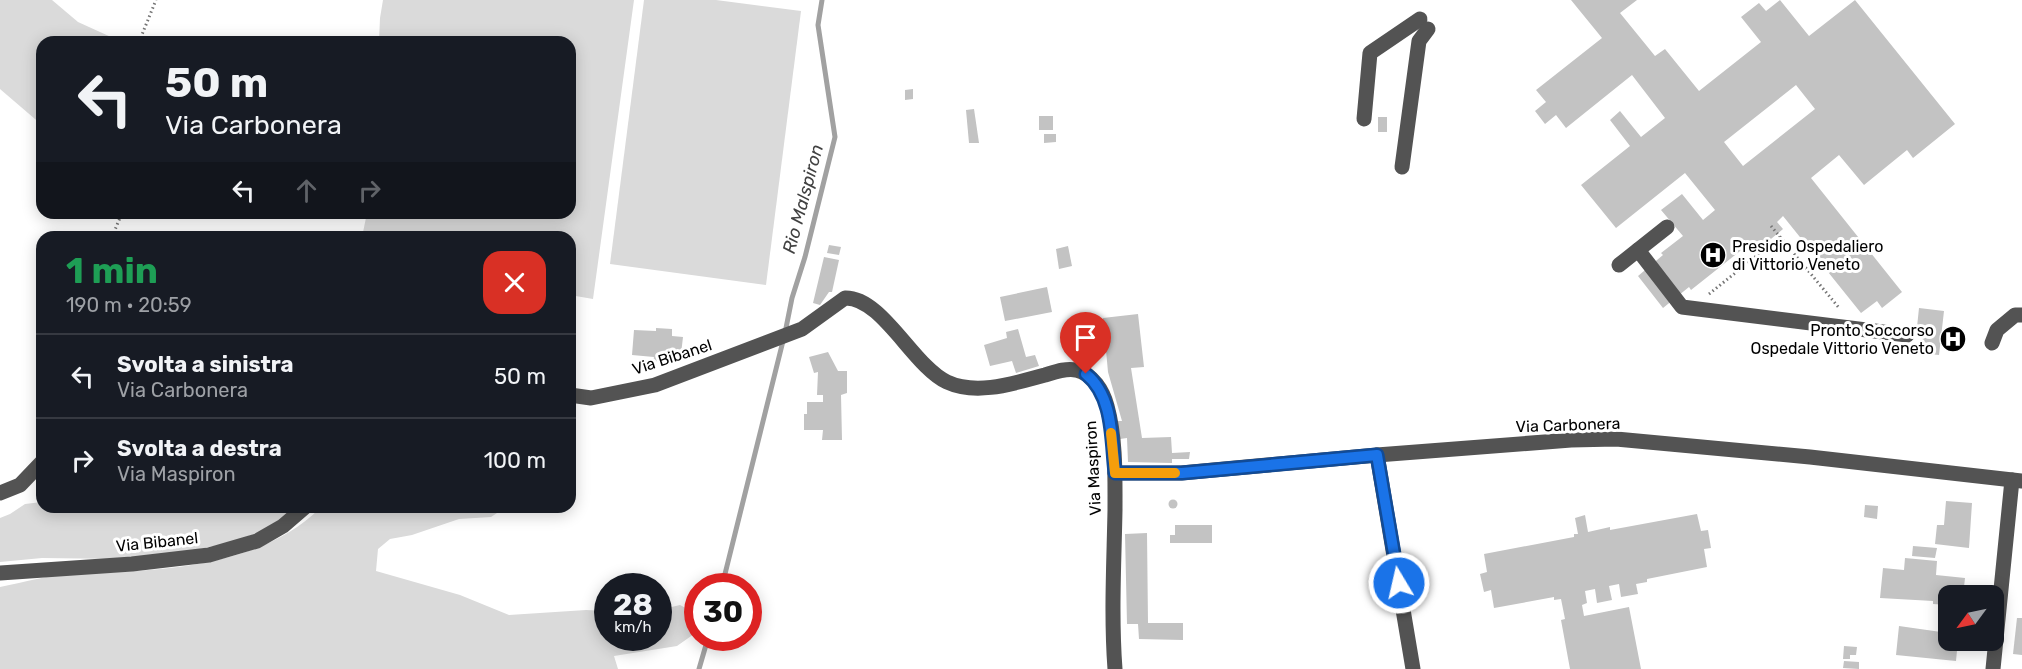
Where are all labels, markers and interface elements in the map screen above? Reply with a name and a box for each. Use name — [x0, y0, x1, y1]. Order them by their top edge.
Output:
text: 50 m — [165, 58, 268, 108]
icon: left — [66, 60, 144, 138]
text: Via Carbonera — [165, 109, 342, 141]
water label: Rio Malspiron — [778, 142, 828, 256]
icon: left — [227, 174, 260, 207]
icon: ahead — [290, 174, 323, 207]
icon: right — [353, 174, 386, 207]
place label: Presidio Ospedaliero di Vittorio Veneto — [1732, 237, 1883, 274]
hospital icon: Presidio Ospedaliero di Vittorio Veneto — [1698, 240, 1728, 270]
text: 1 min — [66, 249, 158, 292]
button: close — [483, 251, 546, 314]
text: 190 m · 20:59 — [66, 293, 192, 317]
pin — [1060, 312, 1111, 374]
icon: arrive — [1069, 321, 1102, 354]
place label: Pronto Soccorso Ospedale Vittorio Veneto — [1751, 321, 1934, 358]
hospital icon: Pronto Soccorso Ospedale Vittorio Veneto — [1938, 324, 1968, 354]
street label: Via Bibanel — [630, 335, 714, 379]
text: Svolta a sinistra — [117, 351, 294, 378]
icon: left — [66, 360, 99, 393]
text: 50 m — [494, 363, 546, 390]
text: Via Carbonera — [117, 378, 248, 402]
street label: Via Carbonera — [1515, 414, 1621, 436]
street label: Via Maspiron — [1081, 420, 1105, 516]
text: Svolta a destra — [117, 435, 282, 462]
icon: right — [66, 444, 99, 477]
text: 100 m — [484, 447, 546, 474]
text: Via Maspiron — [117, 462, 236, 486]
street label: Via Bibanel — [115, 528, 199, 556]
position arrow — [1367, 551, 1431, 615]
speed limit sign: 30 — [684, 573, 762, 651]
north arrow — [1938, 585, 2004, 651]
map controls — [1938, 585, 2004, 651]
text: 28 — [613, 587, 653, 623]
text: km/h — [614, 618, 652, 636]

